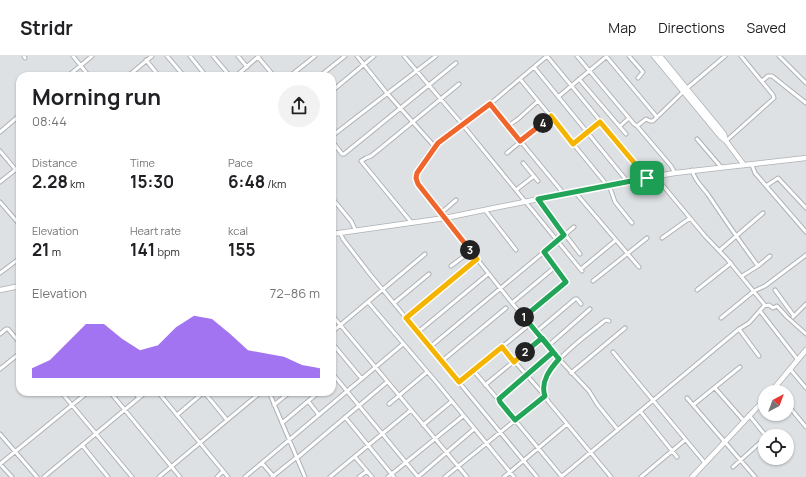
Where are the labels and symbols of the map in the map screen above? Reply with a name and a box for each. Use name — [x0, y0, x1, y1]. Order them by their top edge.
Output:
pin: 4 — [533, 113, 553, 133]
pin — [630, 161, 664, 195]
pin: 3 — [460, 240, 480, 260]
pin: 1 — [514, 307, 534, 327]
pin: 2 — [515, 342, 535, 362]
north arrow — [758, 385, 794, 421]

